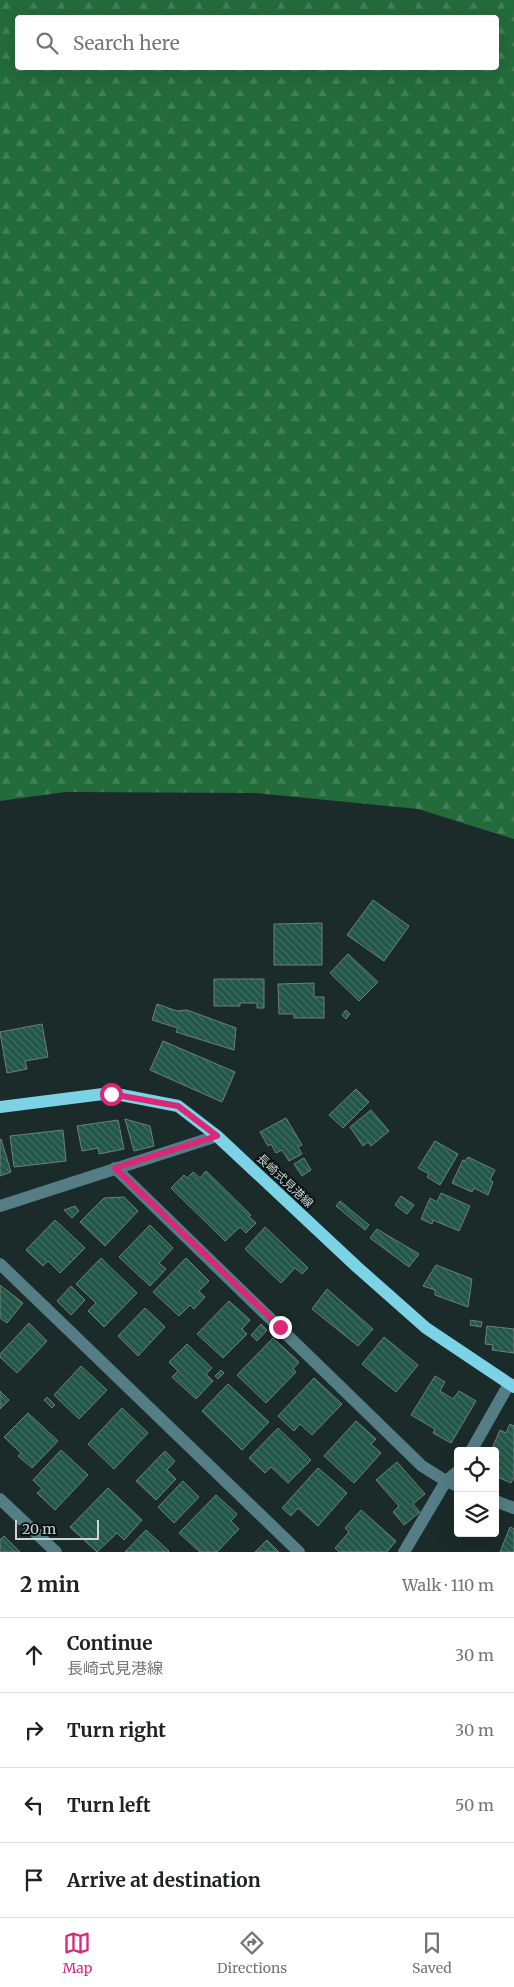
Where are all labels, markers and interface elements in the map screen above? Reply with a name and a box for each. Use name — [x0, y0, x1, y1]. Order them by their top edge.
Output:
search box — [15, 15, 499, 70]
icon: search — [33, 29, 61, 57]
text: Search here — [73, 31, 180, 55]
route start — [100, 1083, 123, 1106]
street label: 長崎式見港線 — [254, 1151, 317, 1211]
route end — [269, 1316, 292, 1339]
map controls — [454, 1447, 499, 1537]
button: locate — [454, 1447, 499, 1492]
button: layers — [454, 1492, 499, 1537]
scale bar — [15, 1517, 99, 1540]
text: 20 m — [22, 1520, 56, 1538]
text: 2 min — [20, 1571, 80, 1598]
text: Walk · 110 m — [402, 1575, 494, 1595]
text: Continue — [67, 1631, 153, 1655]
icon: ahead — [20, 1641, 48, 1669]
text: 30 m — [455, 1645, 494, 1665]
text: 長崎式見港線 — [67, 1658, 163, 1678]
icon: right — [20, 1716, 48, 1744]
text: Turn right — [67, 1718, 166, 1742]
text: 30 m — [455, 1720, 494, 1740]
icon: left — [20, 1791, 48, 1819]
text: Turn left — [67, 1793, 151, 1817]
text: 50 m — [455, 1795, 494, 1815]
icon: arrive — [20, 1866, 48, 1894]
text: Arrive at destination — [67, 1868, 261, 1892]
tab: Map — [62, 1929, 92, 1977]
tab: Directions — [217, 1929, 287, 1977]
tab: Saved — [412, 1929, 452, 1977]

